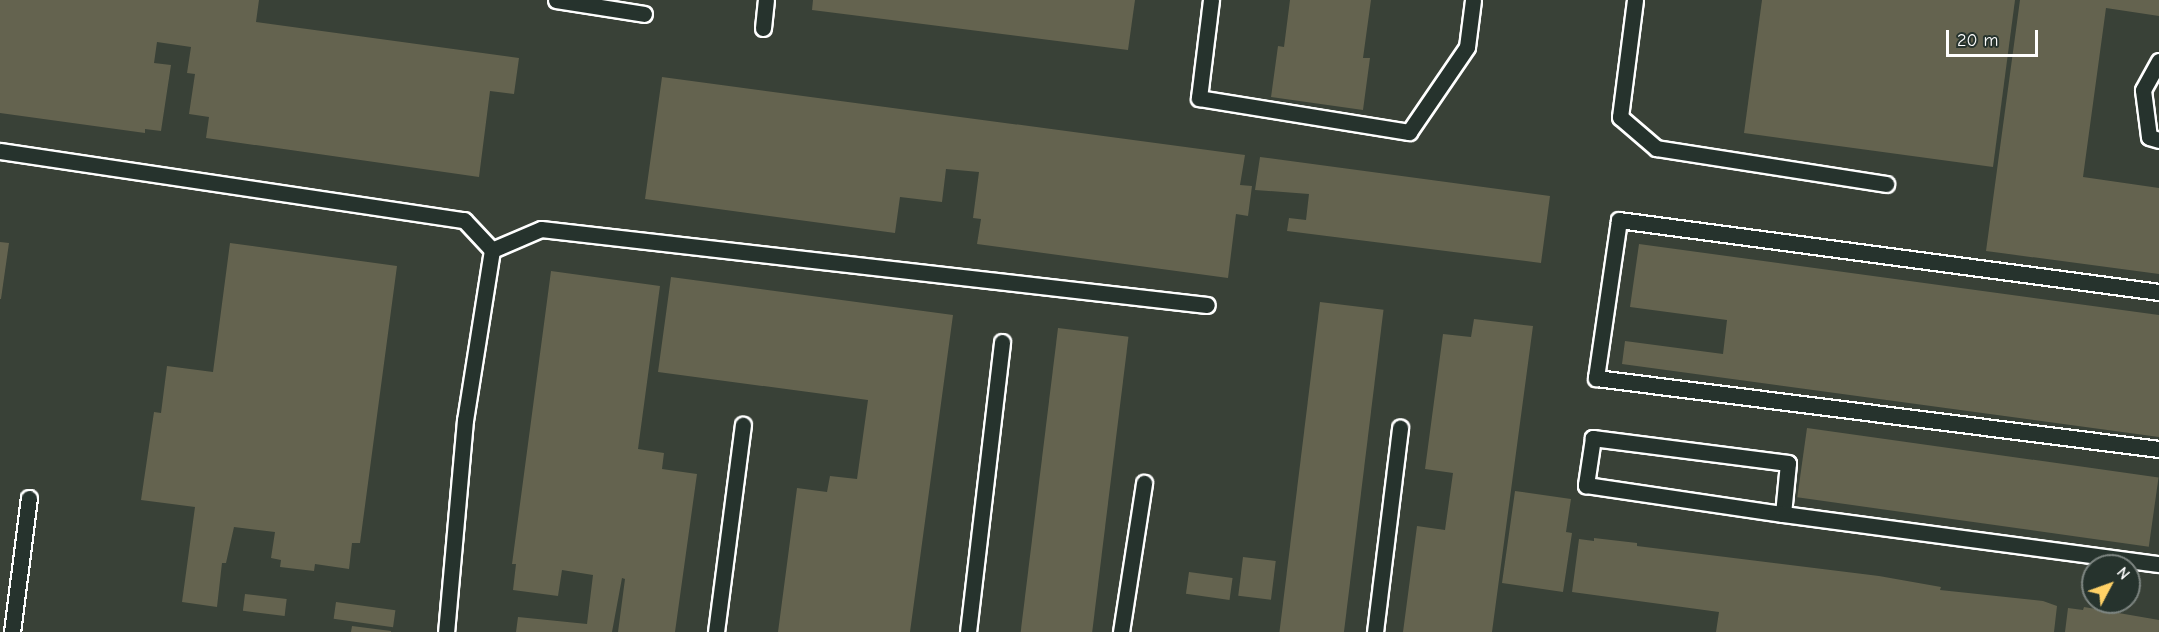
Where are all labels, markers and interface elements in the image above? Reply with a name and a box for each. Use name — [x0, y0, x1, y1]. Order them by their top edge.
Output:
scale bar — [1949, 18, 2040, 56]
text: 20 m — [1957, 30, 1998, 51]
north arrow — [2081, 554, 2141, 614]
text: N — [2113, 564, 2133, 583]

